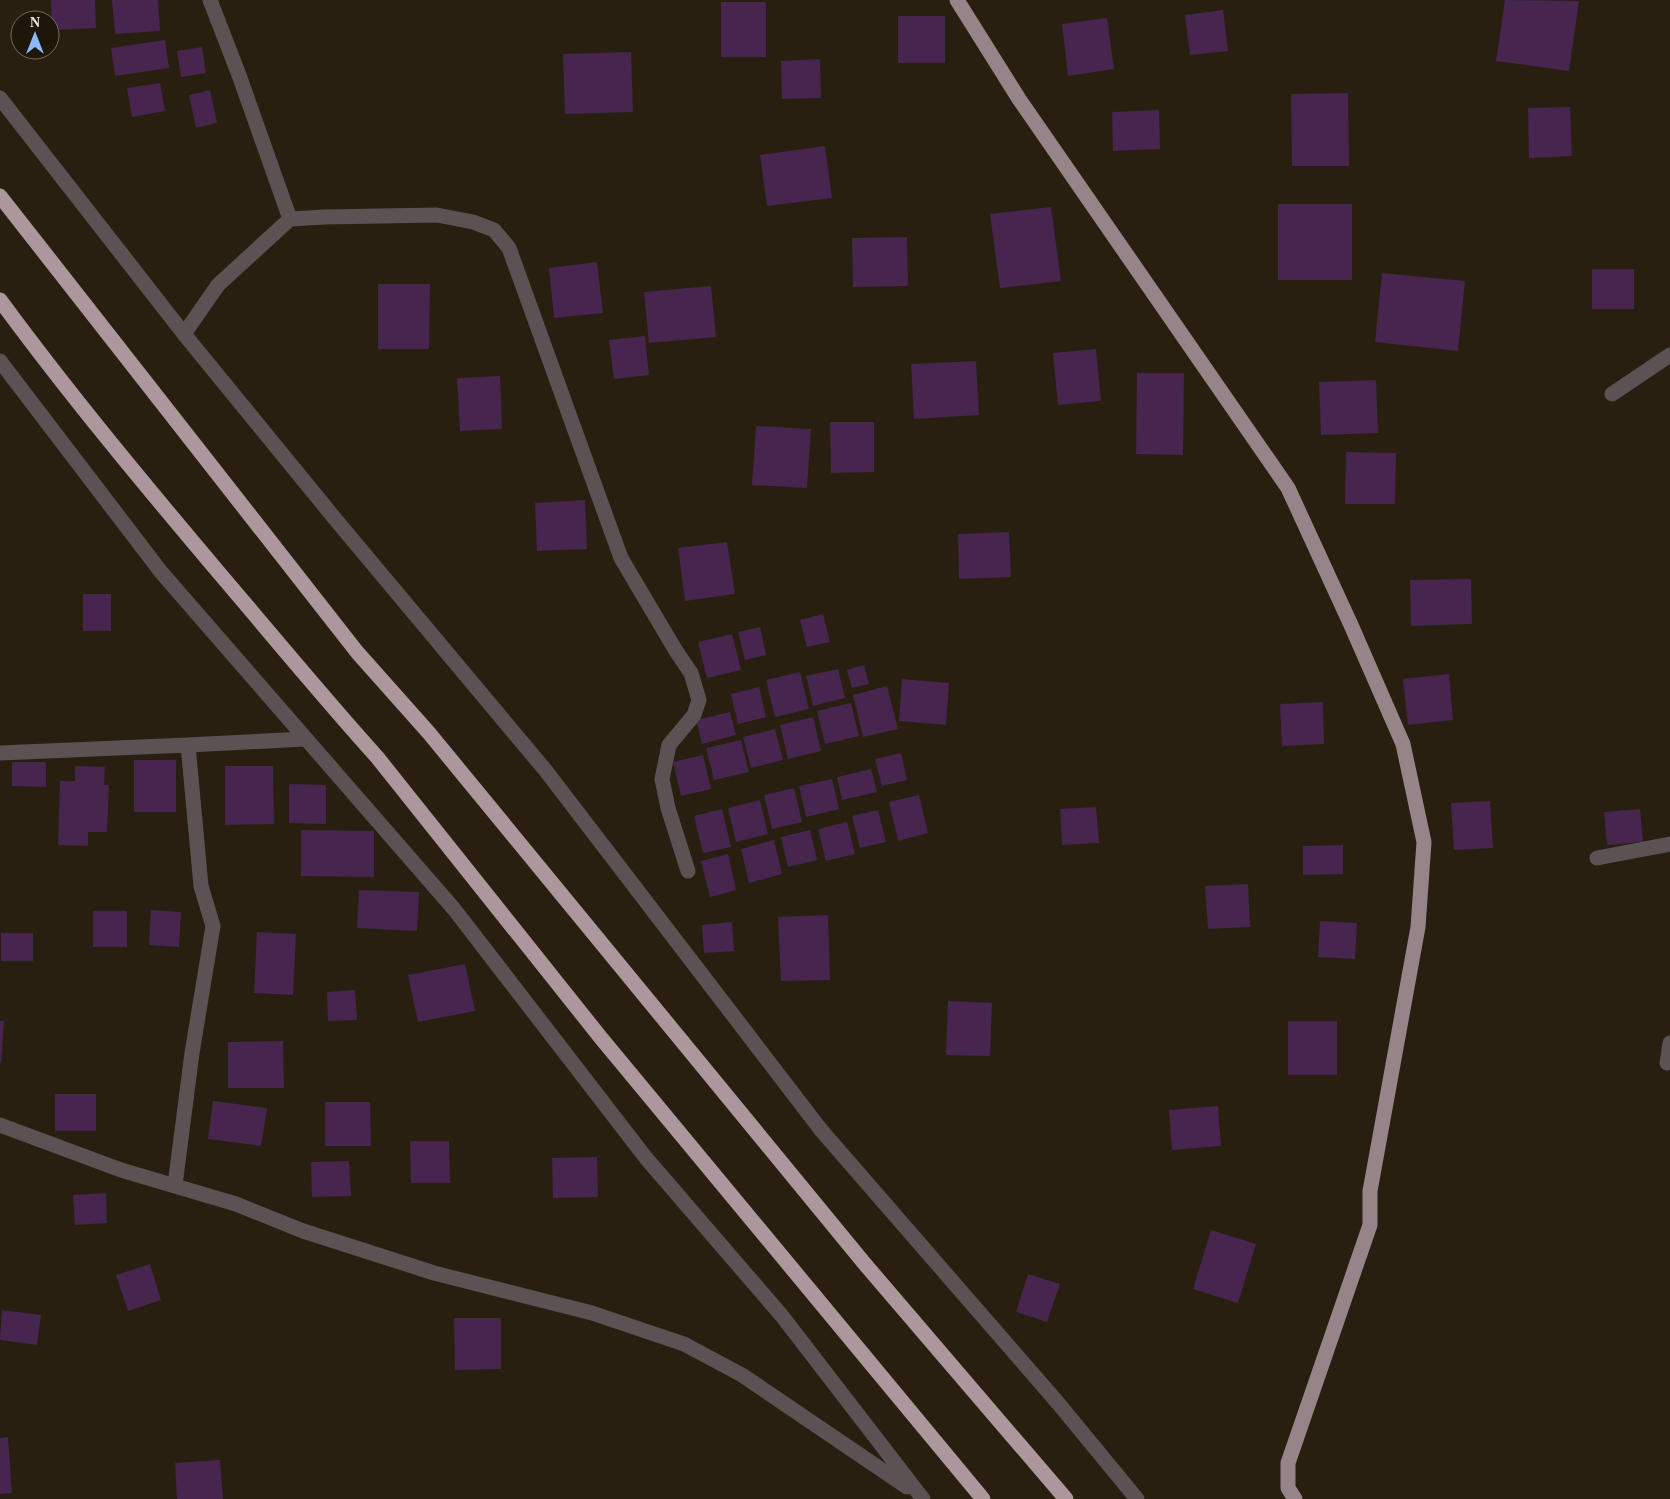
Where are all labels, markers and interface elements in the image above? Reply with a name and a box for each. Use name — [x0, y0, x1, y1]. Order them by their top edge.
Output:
north arrow — [10, 10, 60, 60]
text: N — [30, 15, 40, 30]

